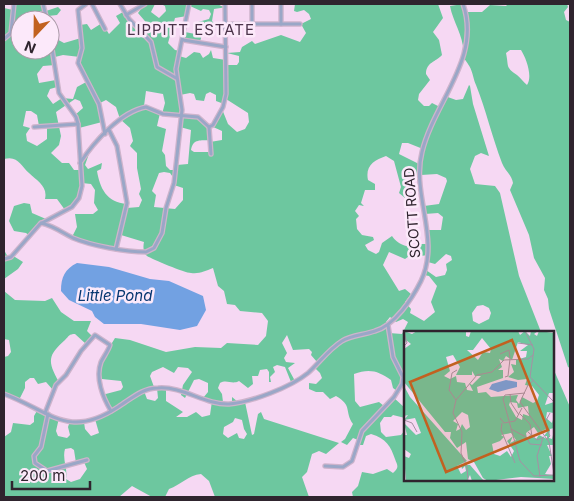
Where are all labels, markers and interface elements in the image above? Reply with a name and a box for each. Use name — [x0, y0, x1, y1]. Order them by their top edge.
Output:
north arrow — [10, 10, 60, 60]
district label: LIPPITT ESTATE — [127, 20, 255, 39]
text: N — [22, 38, 38, 57]
street label: SCOTT ROAD — [400, 167, 423, 259]
water label: Little Pond — [78, 286, 153, 305]
inset map — [404, 331, 554, 481]
scale bar — [12, 458, 90, 490]
text: 200 m — [20, 466, 65, 485]

